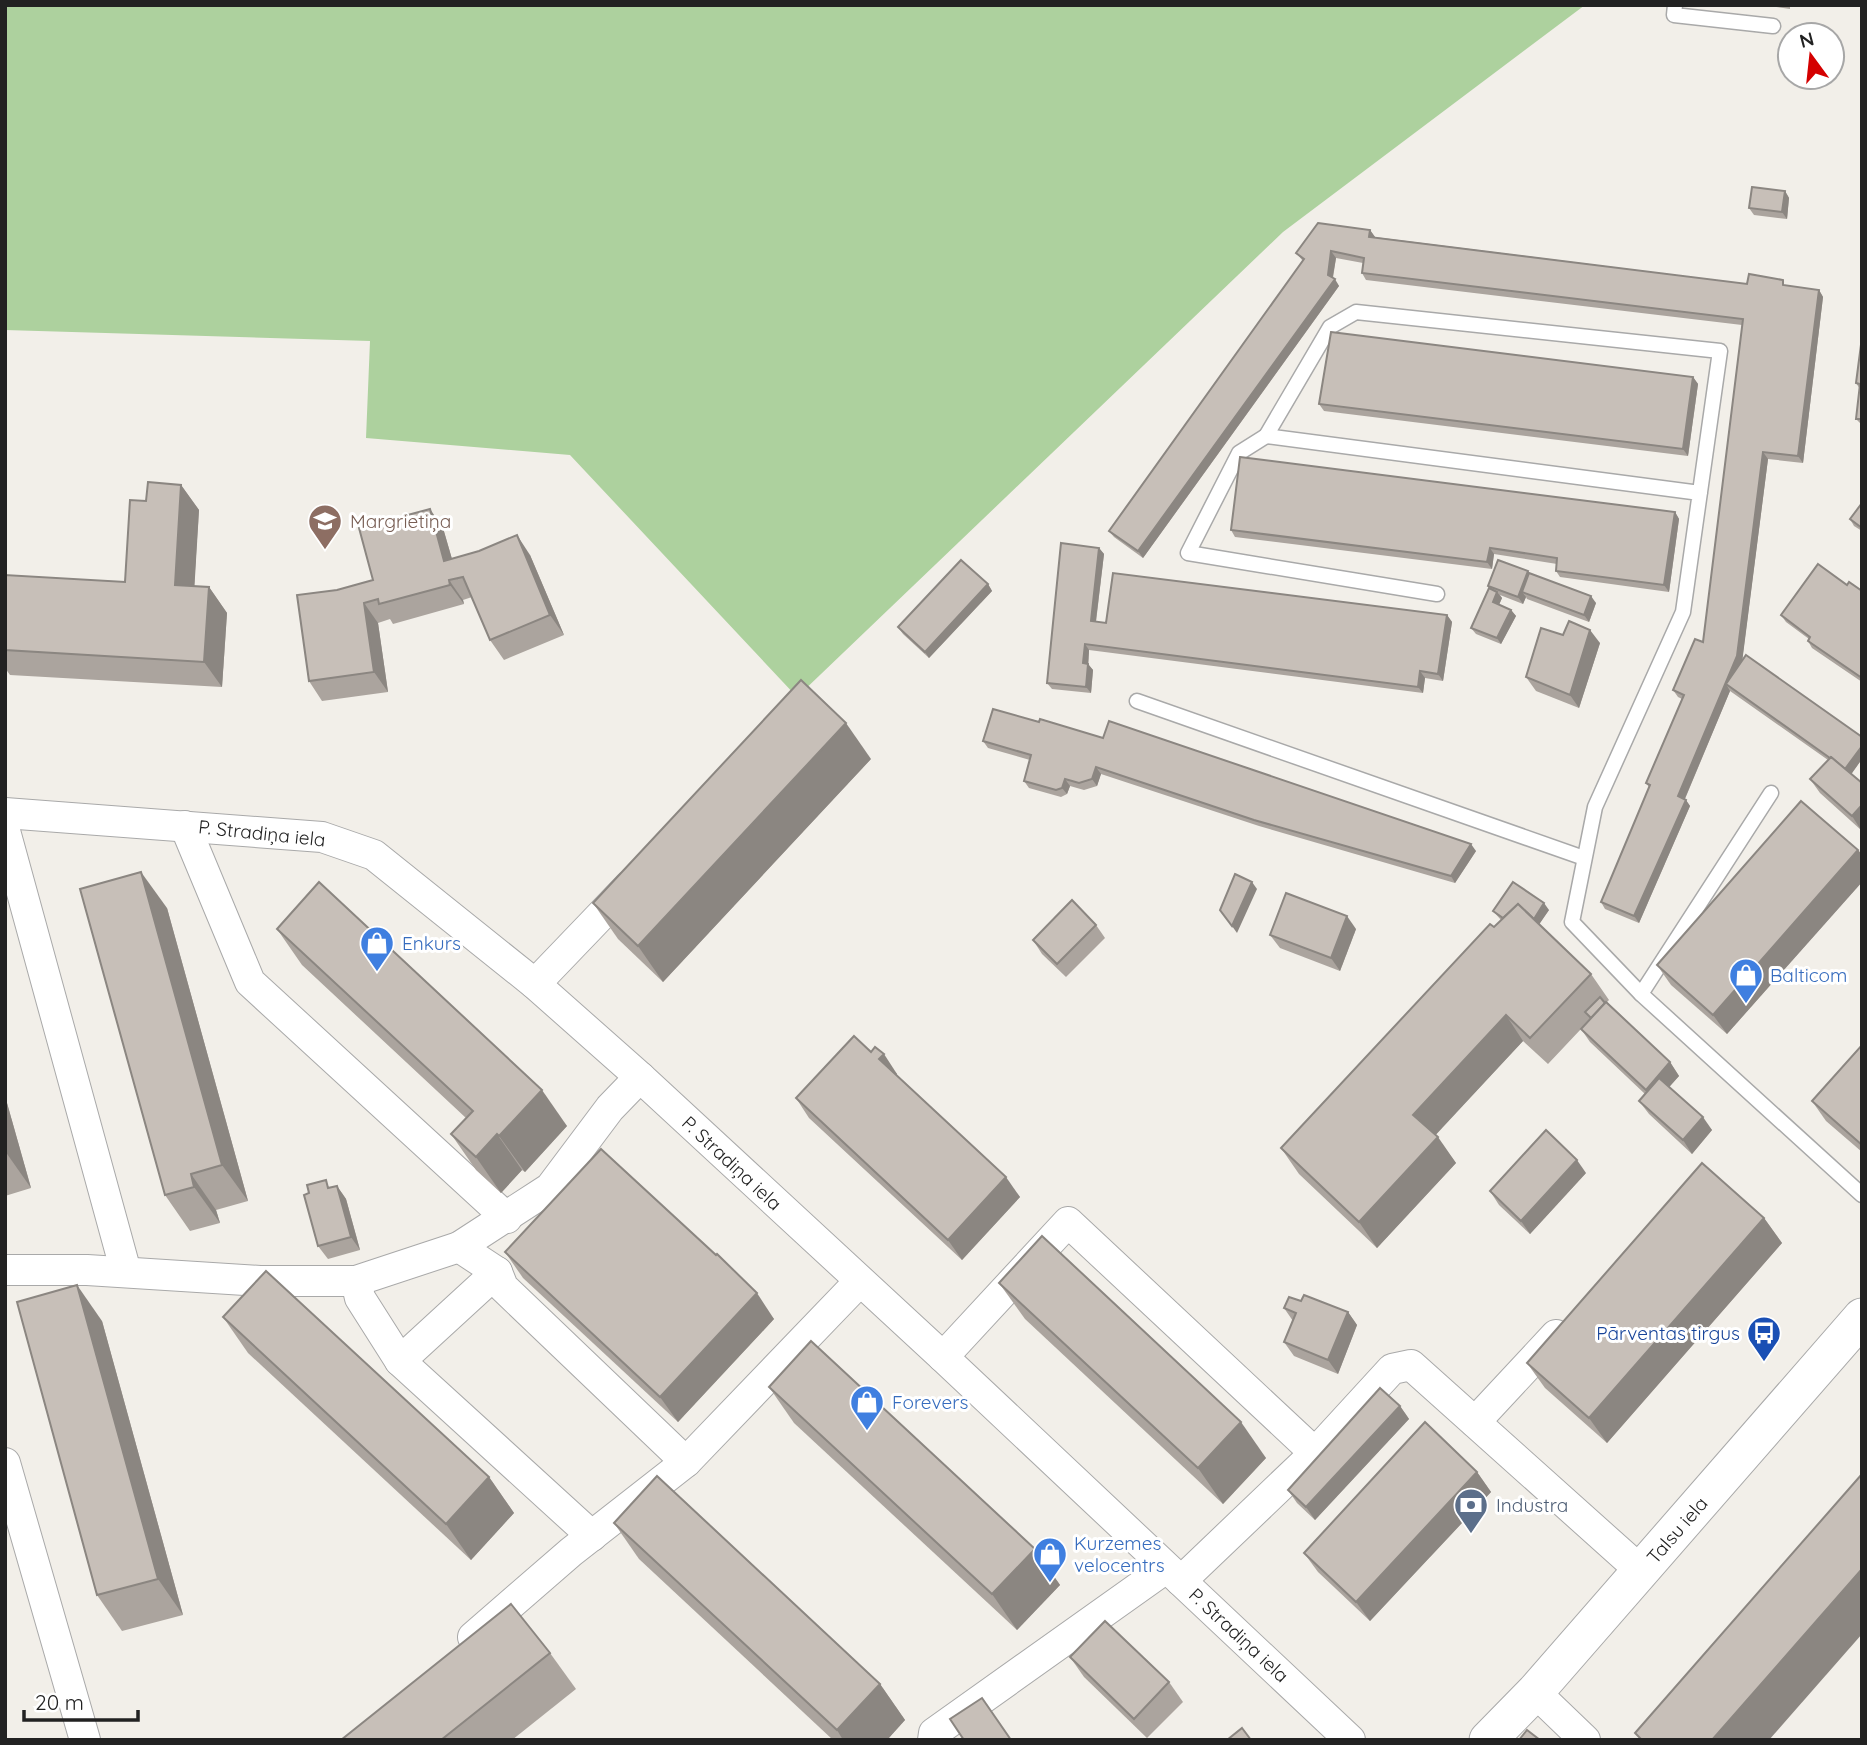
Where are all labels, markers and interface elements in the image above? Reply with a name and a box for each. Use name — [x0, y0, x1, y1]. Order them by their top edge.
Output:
north arrow — [1776, 21, 1846, 91]
text: N — [1797, 26, 1816, 53]
school or university icon: Margrietiņa — [306, 502, 344, 551]
place label: Margrietiņa — [350, 509, 451, 533]
street label: P. Stradiņa iela — [197, 814, 327, 852]
shop icon: Enkurs — [358, 924, 396, 973]
place label: Enkurs — [402, 931, 461, 955]
shop icon: Balticom — [1727, 956, 1765, 1005]
place label: Balticom — [1770, 963, 1847, 987]
street label: P. Stradiņa iela — [677, 1111, 787, 1215]
bus stop icon: Pārventas tirgus — [1745, 1314, 1783, 1363]
place label: Pārventas tirgus — [1596, 1321, 1740, 1345]
shop icon: Forevers — [848, 1383, 886, 1432]
place label: Forevers — [892, 1390, 968, 1414]
bank icon: Industra — [1452, 1486, 1490, 1535]
street label: Talsu iela — [1641, 1492, 1713, 1568]
place label: Industra — [1496, 1493, 1568, 1517]
place label: Kurzemes velocentrs — [1074, 1531, 1165, 1577]
shop icon: Kurzemes velocentrs — [1031, 1535, 1069, 1584]
street label: P. Stradiņa iela — [1184, 1583, 1294, 1687]
scale bar — [24, 1678, 138, 1722]
text: 20 m — [35, 1689, 84, 1715]

